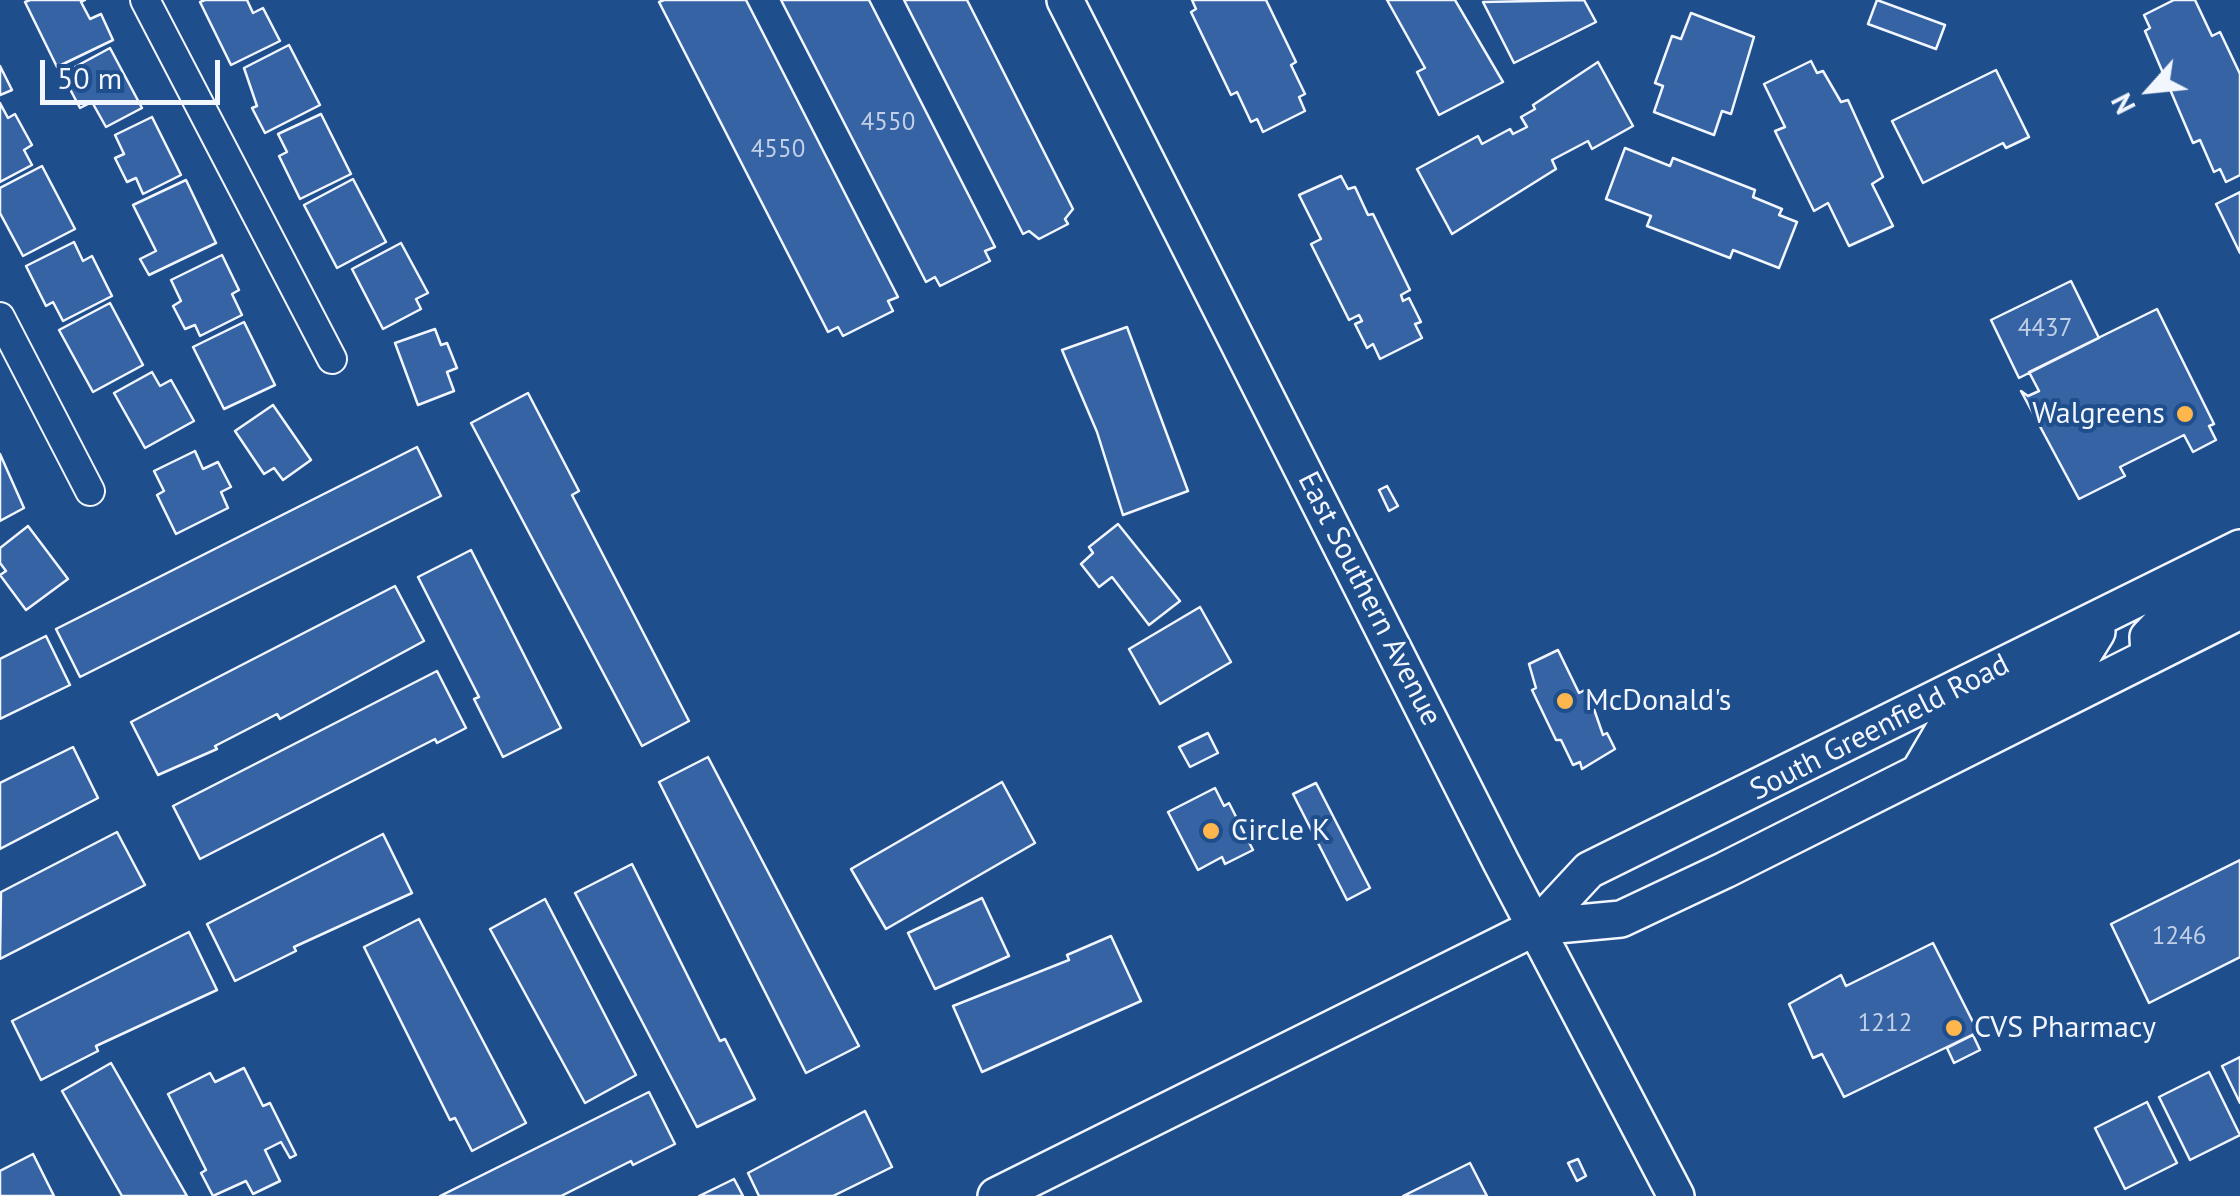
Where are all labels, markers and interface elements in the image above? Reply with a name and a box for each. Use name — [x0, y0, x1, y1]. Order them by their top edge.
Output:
scale bar — [45, 40, 225, 102]
north arrow — [2100, 40, 2200, 140]
text: 50 m — [57, 58, 122, 97]
text: N — [2102, 87, 2143, 120]
house number: 4550 — [861, 108, 915, 138]
house number: 4550 — [751, 135, 805, 165]
house number: 4437 — [2018, 314, 2072, 344]
place label: Walgreens — [2032, 396, 2165, 432]
marker: Walgreens — [2174, 403, 2196, 425]
street label: East Southern Avenue — [1289, 466, 1449, 732]
street label: South Greenfield Road — [1745, 647, 2015, 809]
place label: McDonald's — [1585, 683, 1731, 719]
marker: McDonald's — [1554, 690, 1576, 712]
place label: Circle K — [1231, 813, 1330, 849]
marker: Circle K — [1200, 820, 1222, 842]
house number: 1246 — [2152, 922, 2206, 952]
house number: 1212 — [1858, 1009, 1912, 1039]
place label: CVS Pharmacy — [1974, 1010, 2156, 1046]
marker: CVS Pharmacy — [1943, 1017, 1965, 1039]

